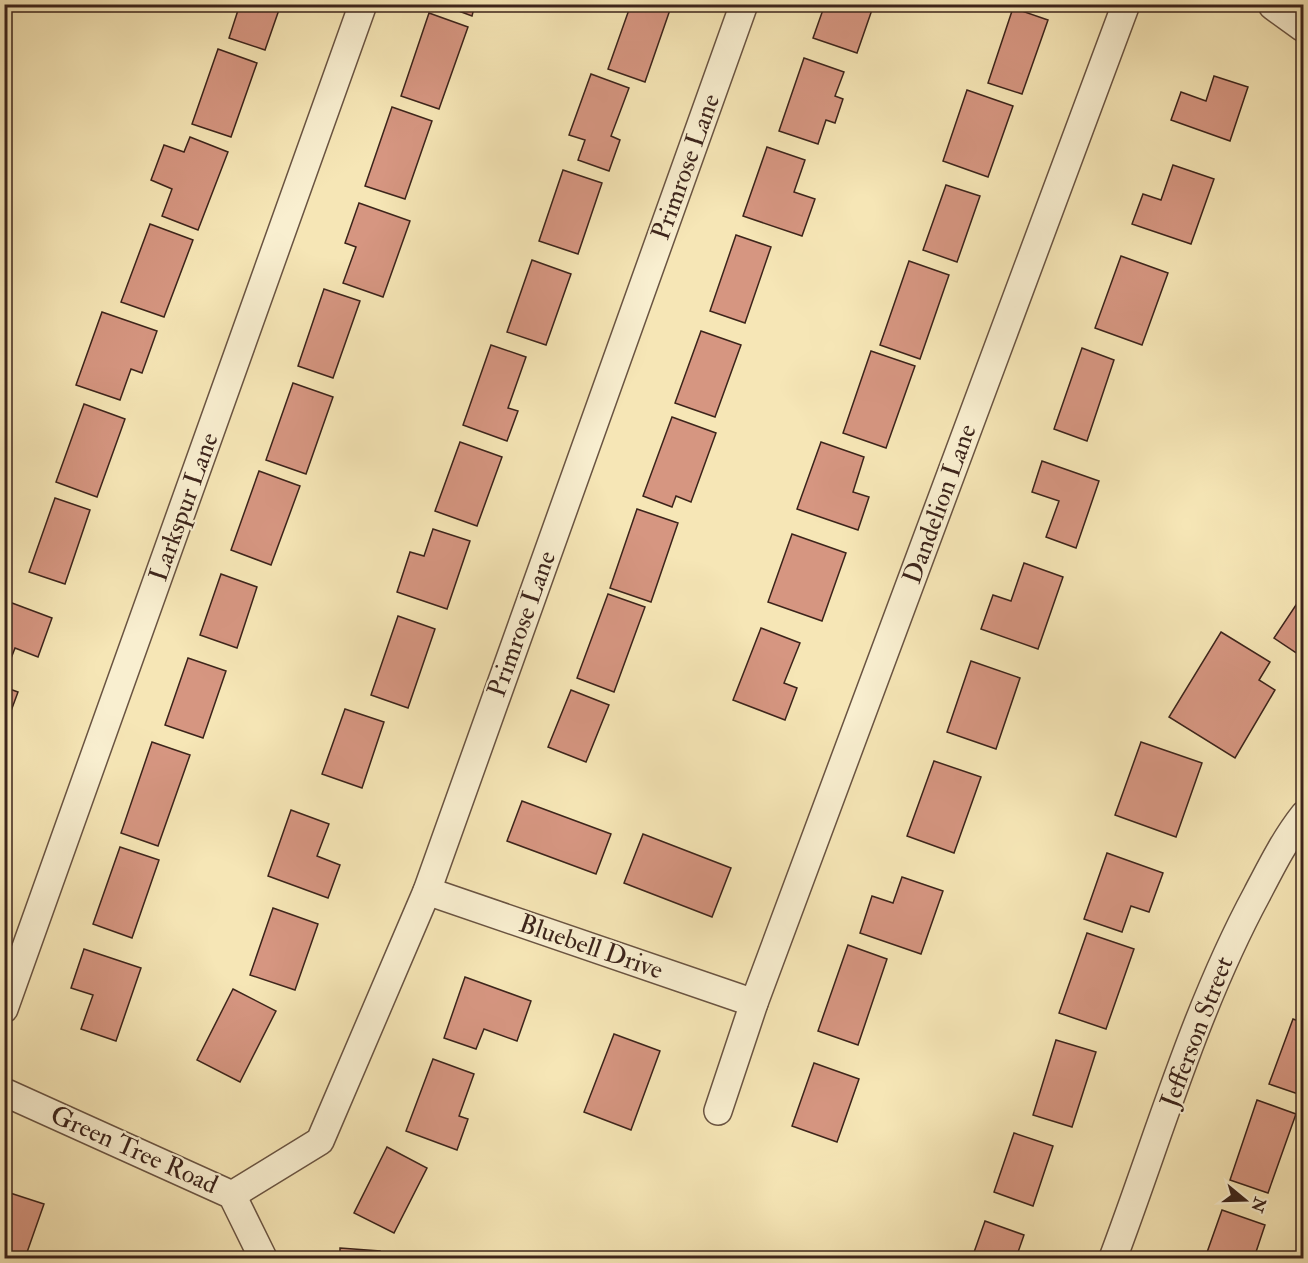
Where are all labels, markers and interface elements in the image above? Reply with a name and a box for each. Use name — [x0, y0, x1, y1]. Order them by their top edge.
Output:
street label: Primrose Lane — [645, 90, 727, 244]
street label: Dandelion Lane — [896, 420, 984, 588]
street label: Larkspur Lane — [142, 428, 227, 586]
street label: Primrose Lane — [481, 547, 563, 701]
street label: Bluebell Drive — [515, 907, 667, 987]
street label: Jefferson Street — [1153, 952, 1240, 1113]
street label: Green Tree Road — [45, 1099, 223, 1201]
north arrow — [1215, 1170, 1275, 1230]
text: N — [1246, 1194, 1270, 1215]

